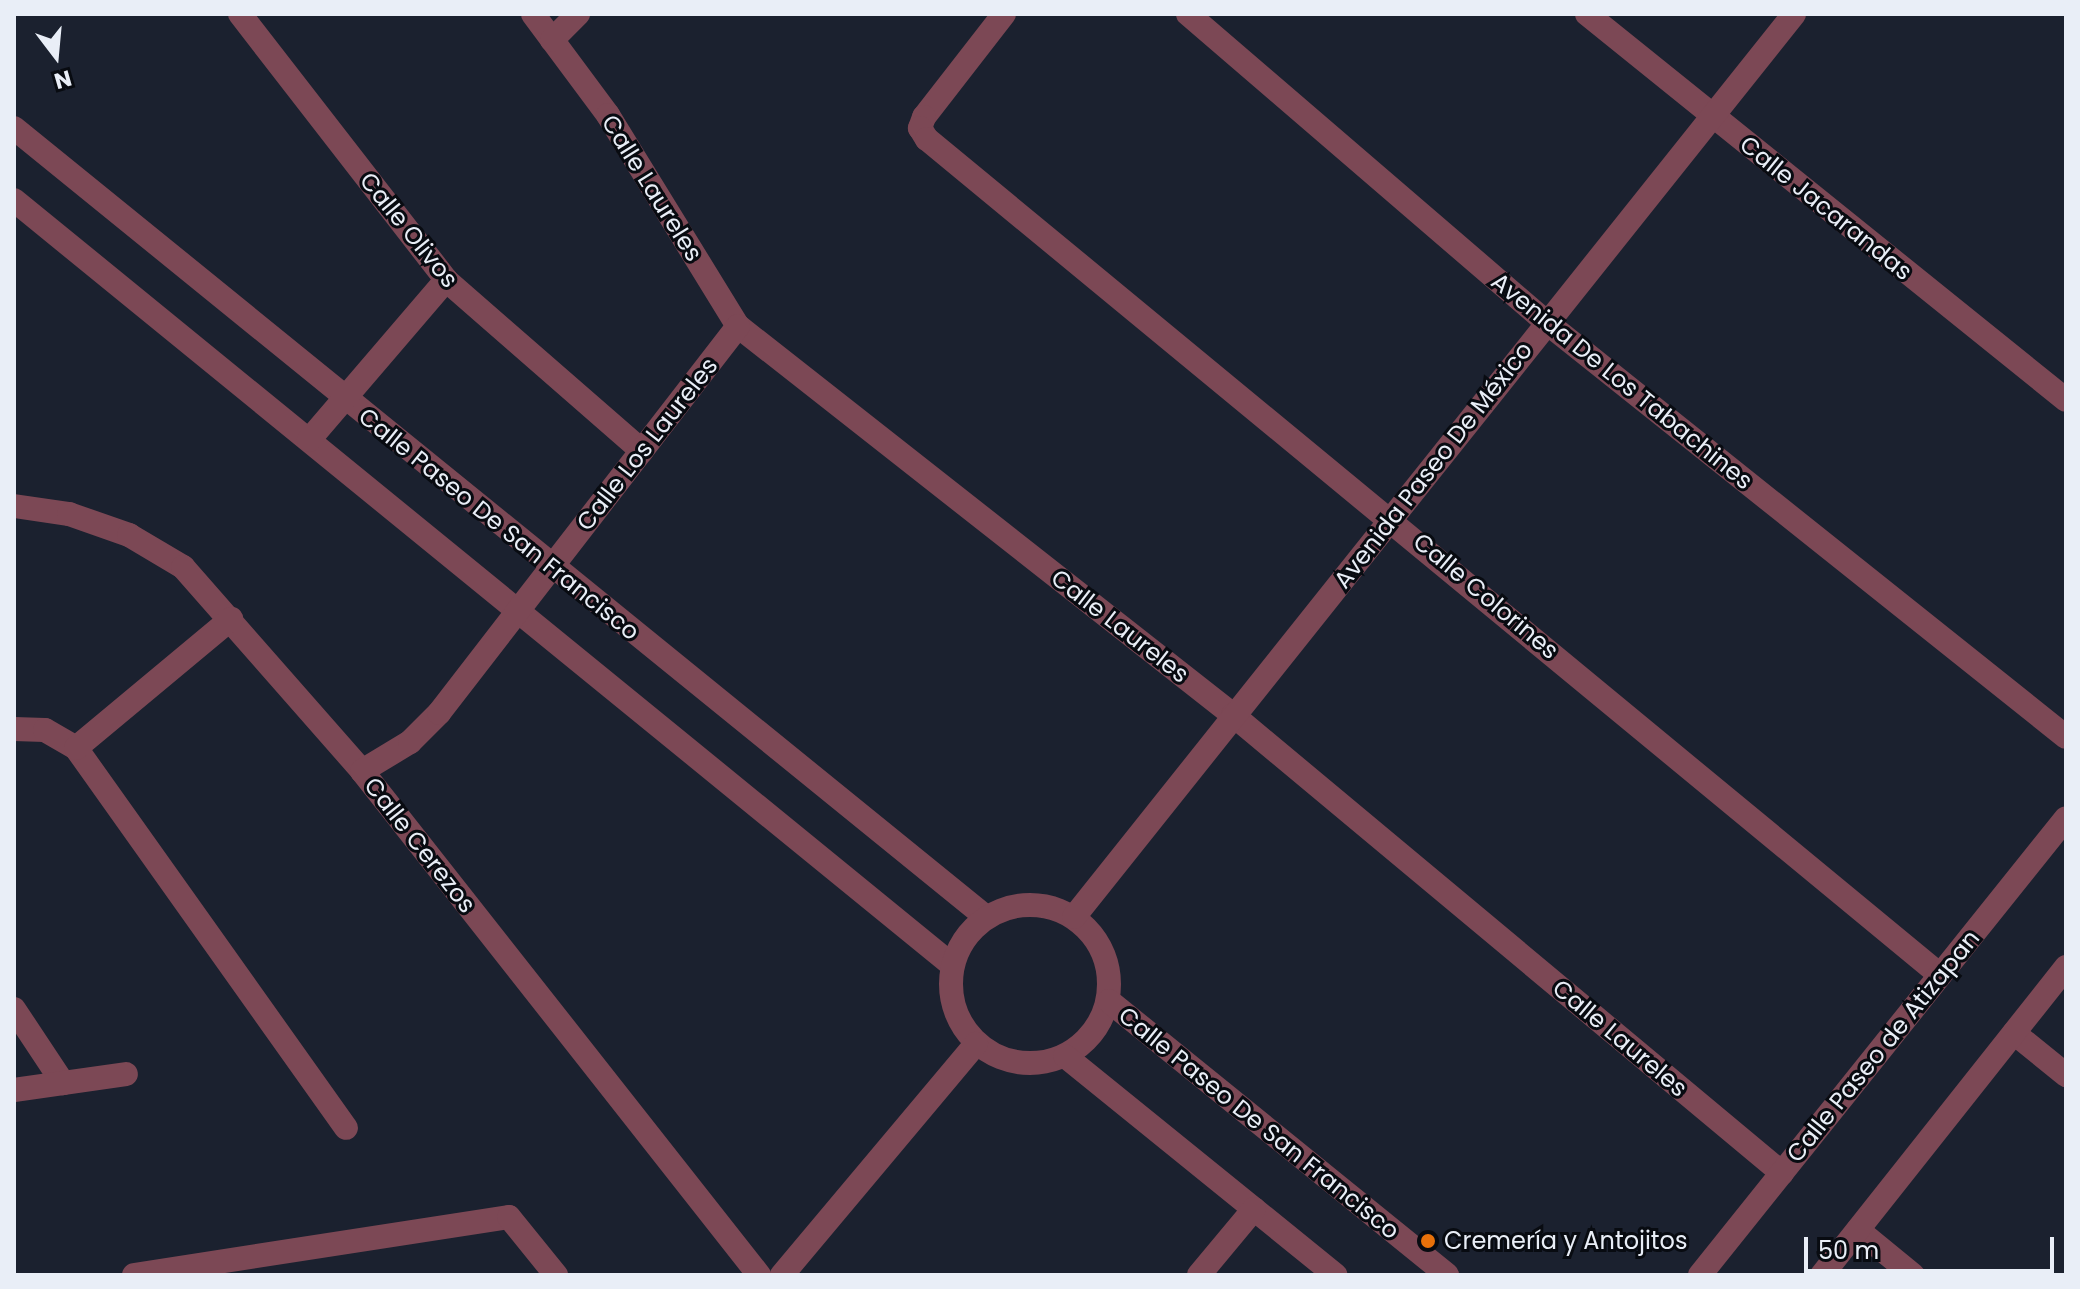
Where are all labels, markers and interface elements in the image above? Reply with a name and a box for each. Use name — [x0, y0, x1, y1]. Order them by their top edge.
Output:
north arrow — [16, 16, 96, 96]
text: N — [51, 62, 75, 97]
street label: Calle Laureles — [596, 110, 708, 266]
street label: Calle Jacarandas — [1734, 130, 1918, 286]
street label: Calle Olivos — [354, 167, 464, 293]
street label: Avenida De Los Tabachines — [1486, 267, 1758, 495]
street label: Avenida Paseo De México — [1328, 336, 1538, 594]
street label: Calle Los Laureles — [571, 352, 723, 536]
street label: Calle Paseo De San Francisco — [353, 402, 645, 646]
street label: Calle Colorines — [1408, 527, 1564, 665]
street label: Calle Laureles — [1045, 563, 1195, 689]
street label: Calle Cerezos — [358, 772, 482, 918]
street label: Calle Paseo de Atizapan — [1780, 924, 1986, 1168]
street label: Calle Laureles — [1547, 973, 1693, 1103]
street label: Calle Paseo De San Francisco — [1113, 1001, 1405, 1245]
scale bar — [1808, 1221, 2058, 1271]
place label: Cremería y Antojitos — [1444, 1227, 1687, 1255]
marker: Cremería y Antojitos — [1419, 1232, 1437, 1250]
text: 50 m — [1818, 1234, 1879, 1267]

